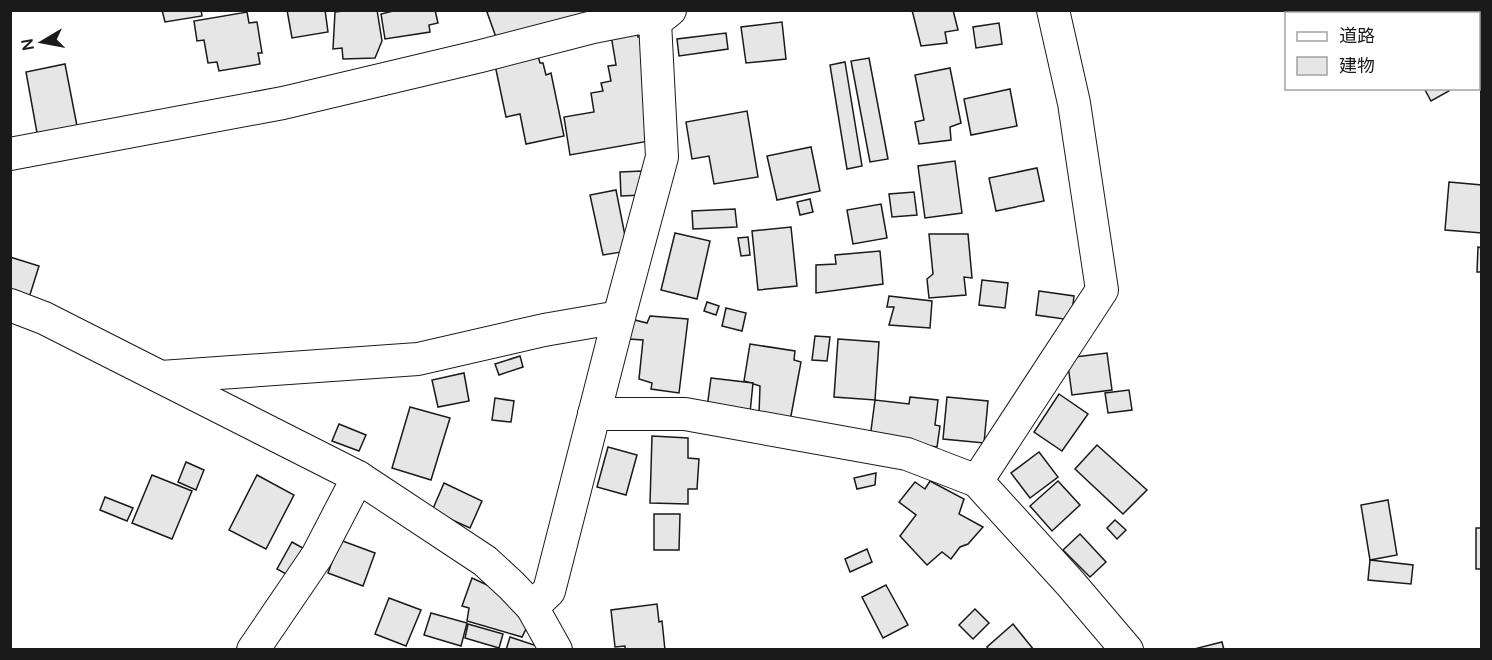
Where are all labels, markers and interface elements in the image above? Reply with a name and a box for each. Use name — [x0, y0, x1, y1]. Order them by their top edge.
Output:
north arrow — [12, 12, 72, 72]
legend — [1285, 12, 1480, 90]
text: 道路 — [1339, 23, 1375, 47]
text: N — [15, 37, 39, 52]
text: 建物 — [1339, 53, 1375, 77]

